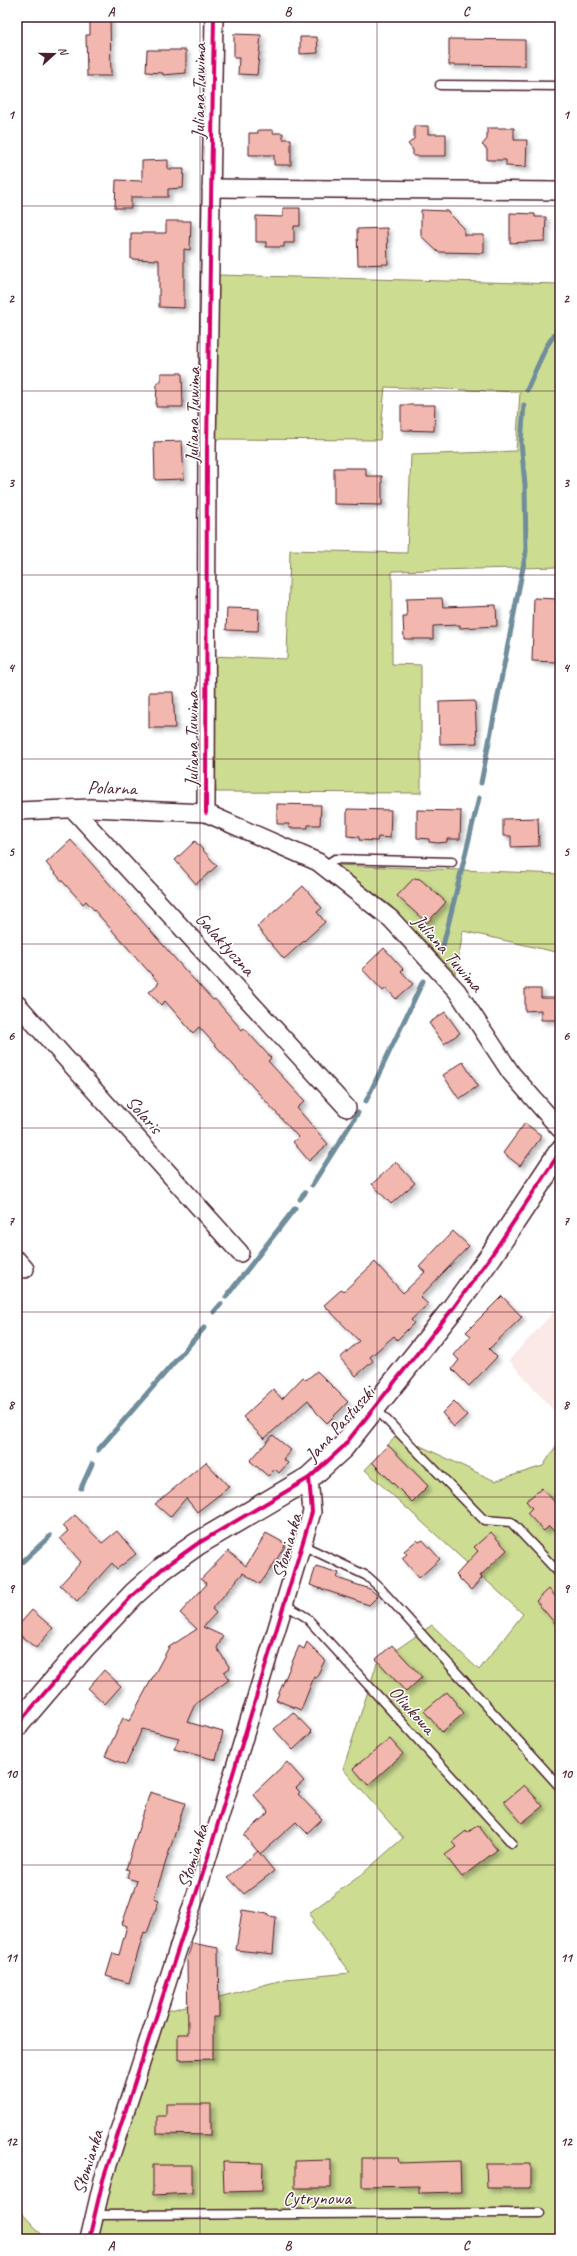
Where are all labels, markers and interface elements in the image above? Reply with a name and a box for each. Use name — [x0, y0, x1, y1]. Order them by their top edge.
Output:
text: A — [108, 4, 116, 20]
text: B — [285, 4, 293, 20]
text: C — [463, 4, 471, 20]
north arrow — [34, 34, 74, 74]
street label: Juliana Tuwima — [186, 41, 212, 140]
text: N — [56, 45, 72, 58]
text: 1 — [8, 107, 16, 123]
text: 1 — [563, 107, 571, 123]
text: 2 — [8, 291, 15, 307]
text: 2 — [563, 291, 570, 307]
street label: Juliana Tuwima — [180, 365, 206, 464]
text: 3 — [8, 475, 15, 491]
text: 3 — [563, 475, 570, 491]
text: 4 — [8, 660, 16, 676]
text: 4 — [563, 660, 571, 676]
street label: Juliana Tuwima — [180, 690, 204, 788]
street label: Polarna — [87, 775, 139, 801]
text: 5 — [8, 844, 15, 860]
text: 5 — [563, 844, 570, 860]
street label: Galaktyczna — [190, 907, 261, 982]
street label: Juliana Tuwima — [407, 908, 489, 998]
text: 6 — [8, 1028, 15, 1044]
text: 6 — [563, 1028, 570, 1044]
street label: Solaris — [121, 1091, 168, 1140]
text: 7 — [8, 1213, 15, 1229]
text: 7 — [563, 1213, 570, 1229]
street label: Jana Pastuszki — [299, 1380, 382, 1467]
text: 8 — [8, 1397, 16, 1413]
text: 8 — [563, 1397, 571, 1413]
street label: Słomianka — [266, 1509, 308, 1581]
text: 9 — [8, 1581, 15, 1597]
text: 9 — [563, 1581, 570, 1597]
street label: Oliwkowa — [384, 1681, 442, 1741]
text: 10 — [5, 1766, 18, 1782]
text: 10 — [560, 1766, 573, 1782]
street label: Słomianka — [172, 1819, 215, 1891]
text: 11 — [5, 1950, 19, 1966]
text: 11 — [560, 1950, 574, 1966]
street label: Słomianka — [67, 2125, 110, 2197]
text: 12 — [5, 2134, 18, 2150]
text: 12 — [560, 2134, 573, 2150]
street label: Cytrynowa — [283, 2186, 352, 2210]
text: A — [108, 2238, 116, 2254]
text: B — [285, 2238, 293, 2254]
text: C — [463, 2238, 471, 2254]

